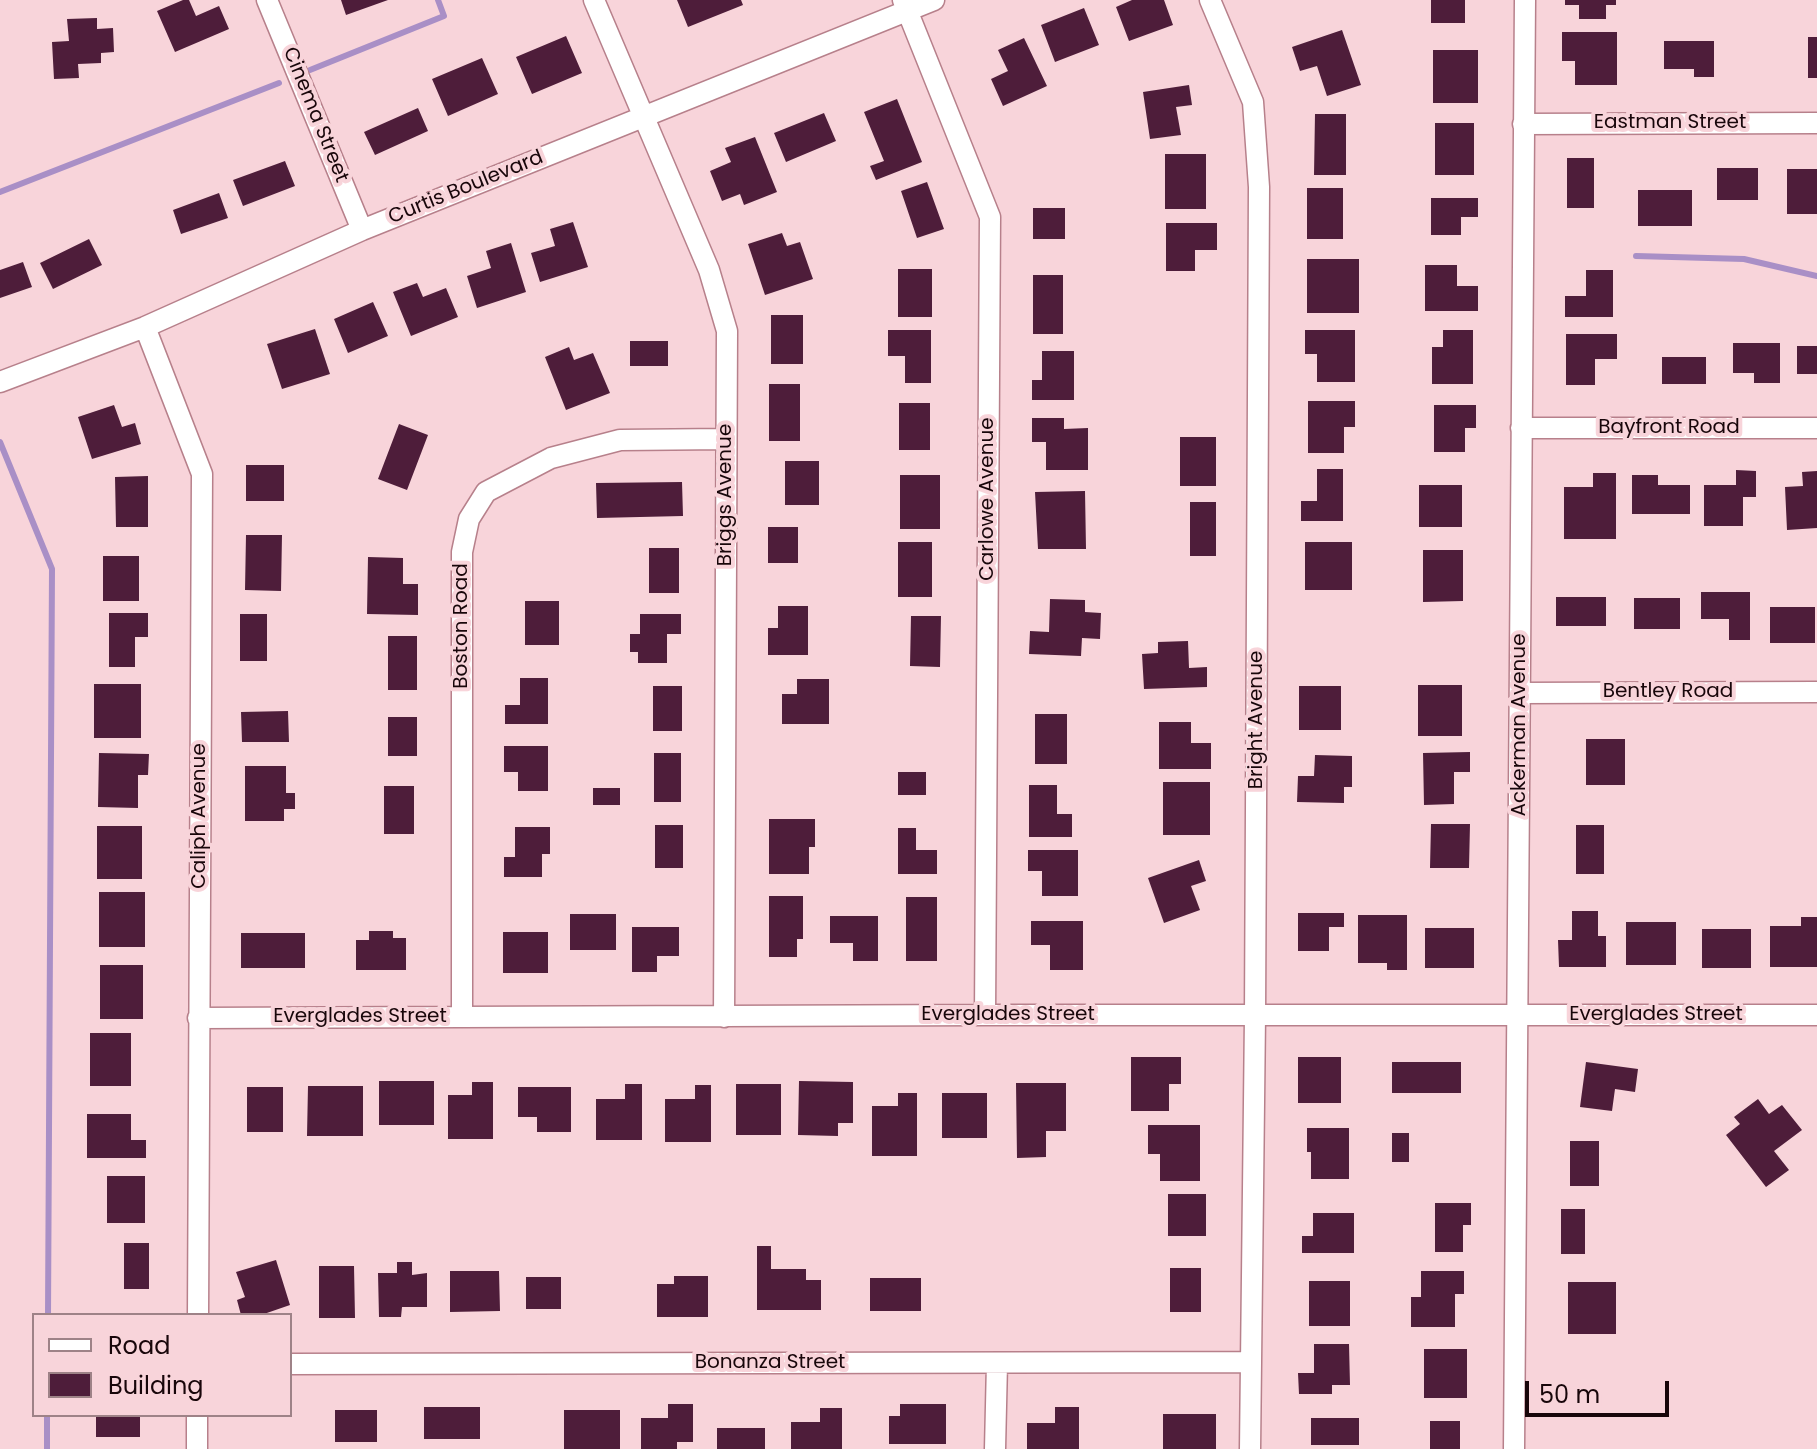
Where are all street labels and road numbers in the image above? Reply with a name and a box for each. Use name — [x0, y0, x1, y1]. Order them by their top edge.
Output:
street label: Cinema Street — [277, 44, 353, 186]
street label: Eastman Street — [1594, 111, 1746, 135]
street label: Curtis Boulevard — [385, 146, 547, 230]
street label: Bayfront Road — [1598, 416, 1740, 440]
street label: Carlowe Avenue — [976, 417, 1000, 581]
street label: Briggs Avenue — [714, 424, 738, 566]
street label: Boston Road — [450, 563, 474, 689]
street label: Ackerman Avenue — [1508, 633, 1532, 817]
street label: Bright Avenue — [1245, 651, 1269, 789]
street label: Bentley Road — [1603, 680, 1733, 704]
street label: Caliph Avenue — [188, 743, 212, 889]
street label: Everglades Street — [921, 1003, 1095, 1027]
street label: Everglades Street — [1569, 1003, 1743, 1027]
street label: Everglades Street — [273, 1005, 447, 1029]
street label: Bonanza Street — [695, 1351, 845, 1375]

